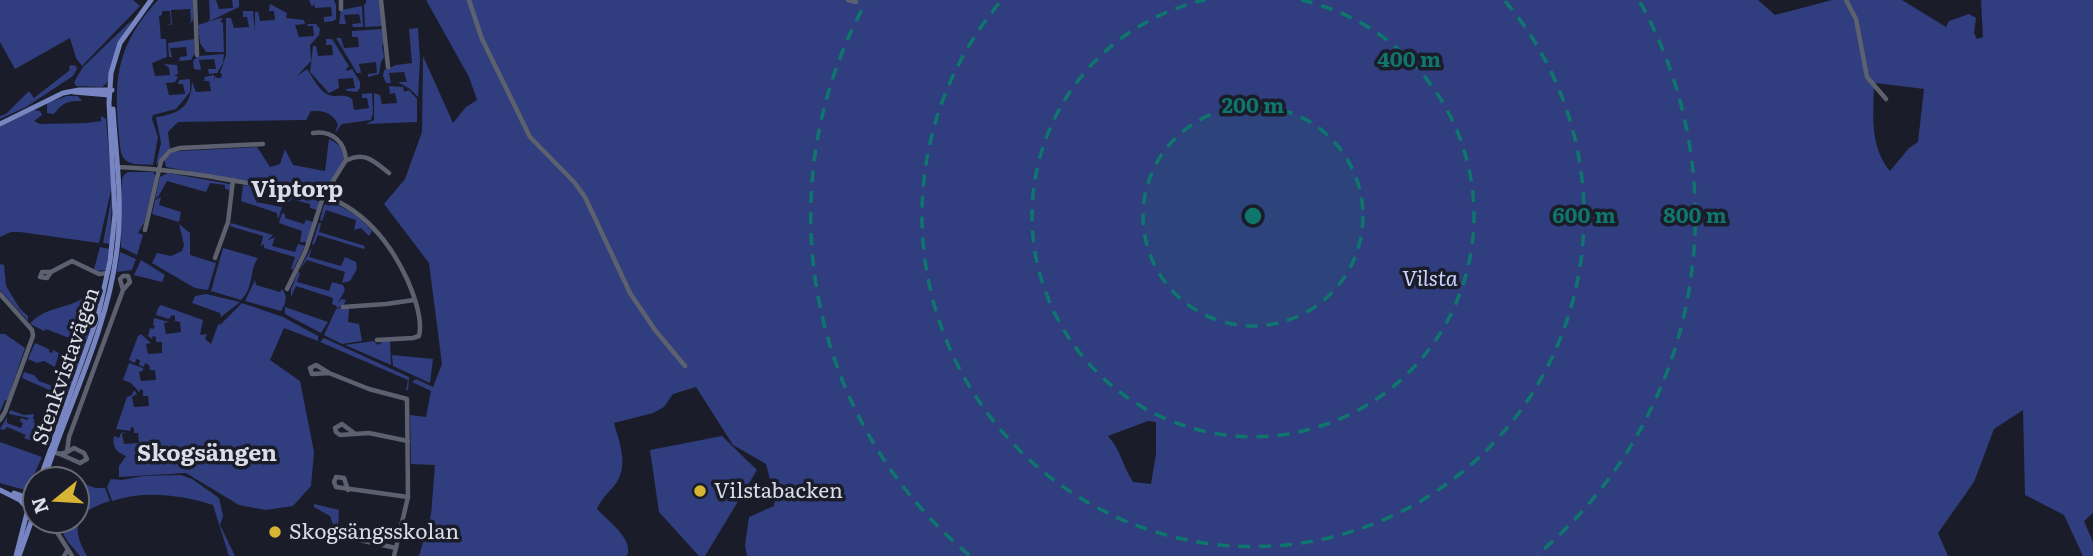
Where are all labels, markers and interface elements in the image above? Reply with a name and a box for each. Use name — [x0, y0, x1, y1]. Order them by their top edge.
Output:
text: 400 m — [1377, 42, 1441, 73]
text: 200 m — [1222, 88, 1284, 119]
district label: Viptorp — [251, 170, 343, 204]
text: 600 m — [1552, 198, 1616, 229]
text: 800 m — [1663, 198, 1727, 229]
centre of rings — [1241, 204, 1265, 228]
park label: Vilsta — [1402, 261, 1458, 292]
street label: Stenkvistavägen — [22, 282, 105, 448]
district label: Skogsängen — [137, 434, 277, 468]
north arrow — [21, 465, 91, 535]
place label: Vilstabacken — [714, 473, 843, 504]
marker: Vilstabacken — [692, 483, 708, 499]
text: N — [23, 494, 55, 517]
place label: Skogsängsskolan — [289, 514, 459, 545]
marker: Skogsängsskolan — [267, 524, 283, 540]

